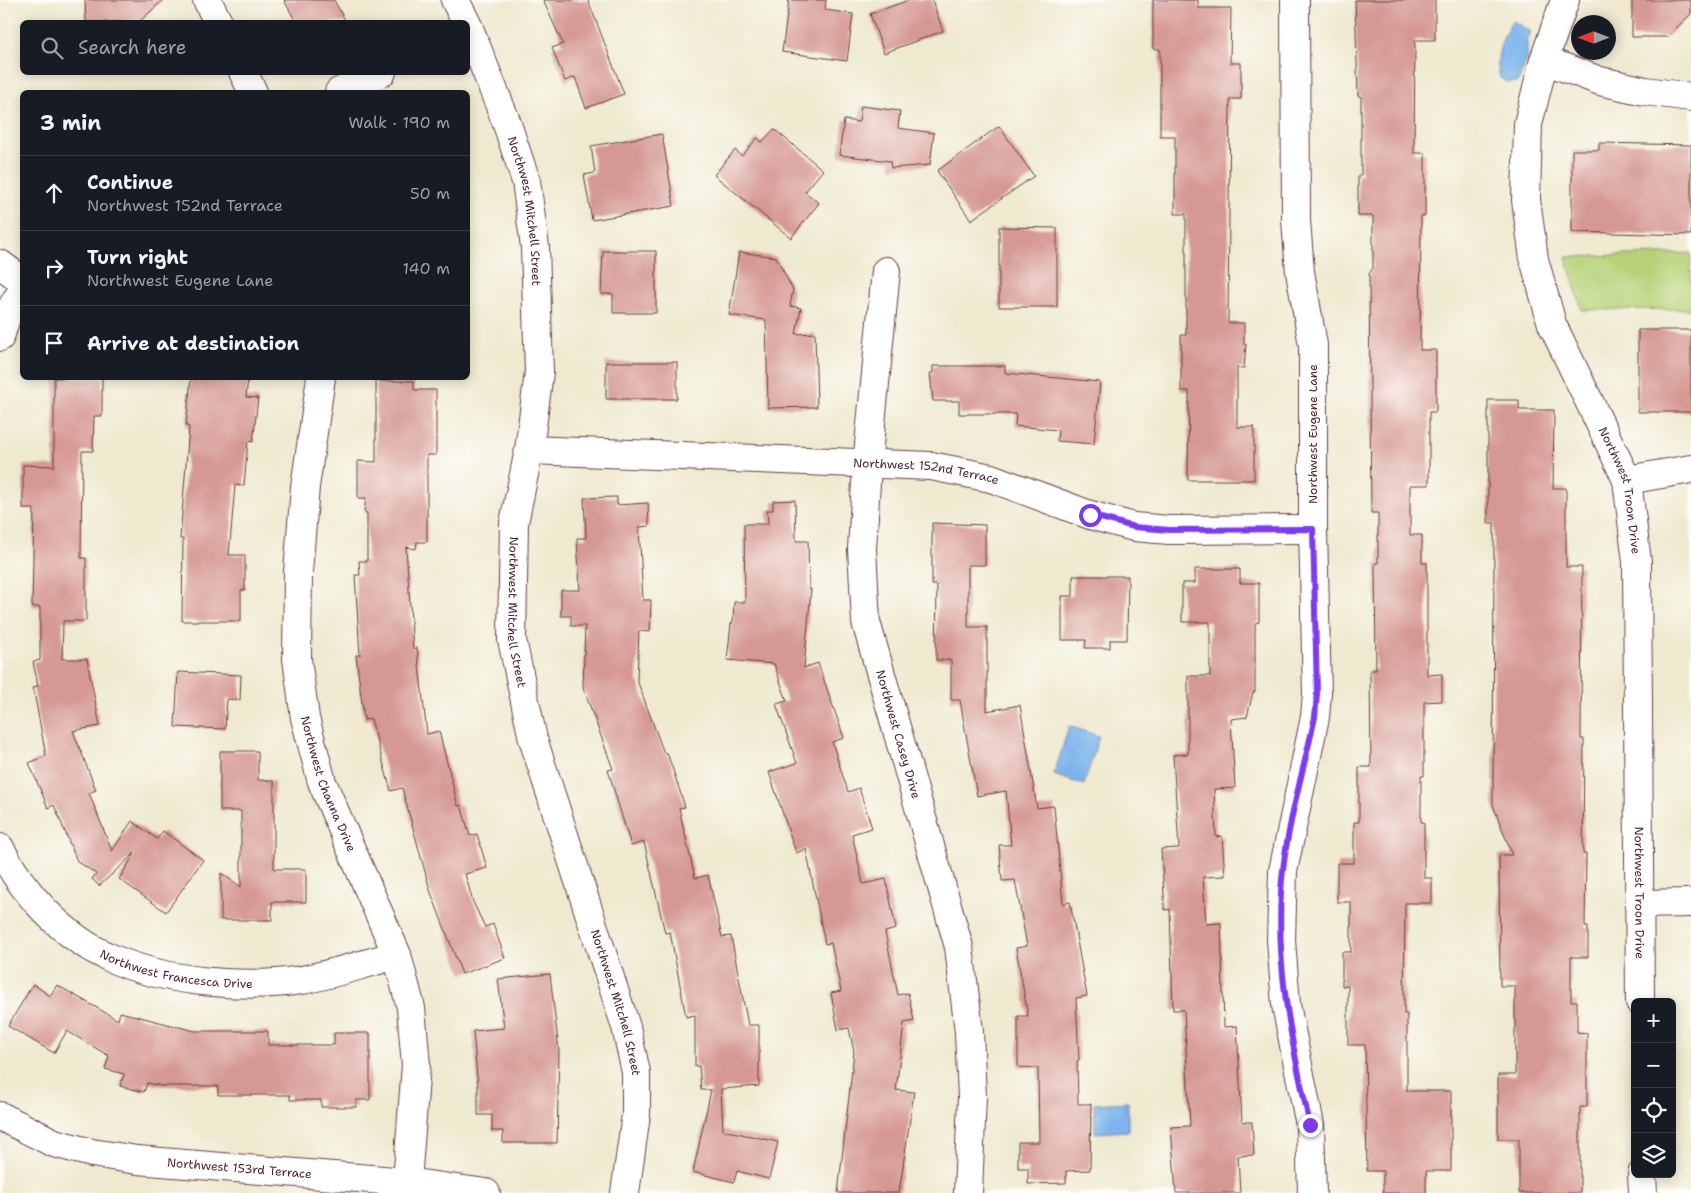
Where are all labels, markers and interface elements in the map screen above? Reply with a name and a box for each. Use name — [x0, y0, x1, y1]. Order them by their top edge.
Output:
north arrow — [1571, 15, 1616, 60]
search box — [20, 20, 470, 75]
icon: search — [38, 34, 66, 62]
text: Search here — [78, 35, 187, 60]
text: 3 min — [40, 109, 101, 137]
text: Walk · 190 m — [348, 112, 450, 133]
street label: Northwest Mitchell Street — [504, 134, 544, 286]
text: Continue — [87, 170, 173, 195]
icon: ahead — [40, 179, 68, 207]
text: 50 m — [410, 183, 450, 204]
text: Northwest 152nd Terrace — [87, 195, 283, 216]
text: Turn right — [87, 245, 188, 270]
icon: right — [40, 254, 68, 282]
text: 140 m — [403, 258, 450, 279]
text: Northwest Eugene Lane — [87, 270, 273, 291]
icon: arrive — [40, 329, 68, 357]
text: Arrive at destination — [87, 331, 299, 356]
street label: Northwest Eugene Lane — [1305, 364, 1321, 504]
street label: Northwest Troon Drive — [1595, 424, 1644, 555]
street label: Northwest 152nd Terrace — [853, 455, 1002, 488]
route start — [1079, 504, 1102, 527]
street label: Northwest Mitchell Street — [504, 536, 530, 689]
street label: Northwest Casey Drive — [872, 668, 924, 801]
street label: Northwest Channa Drive — [297, 714, 359, 855]
street label: Northwest Troon Drive — [1631, 826, 1648, 959]
street label: Northwest Mitchell Street — [587, 927, 644, 1076]
street label: Northwest Francesca Drive — [97, 946, 253, 992]
map controls — [1631, 998, 1676, 1178]
button: + — [1631, 998, 1676, 1043]
button: − — [1631, 1043, 1676, 1088]
button: locate — [1631, 1088, 1676, 1133]
route end — [1299, 1114, 1322, 1137]
button: layers — [1631, 1133, 1676, 1178]
street label: Northwest 153rd Terrace — [166, 1154, 313, 1182]

